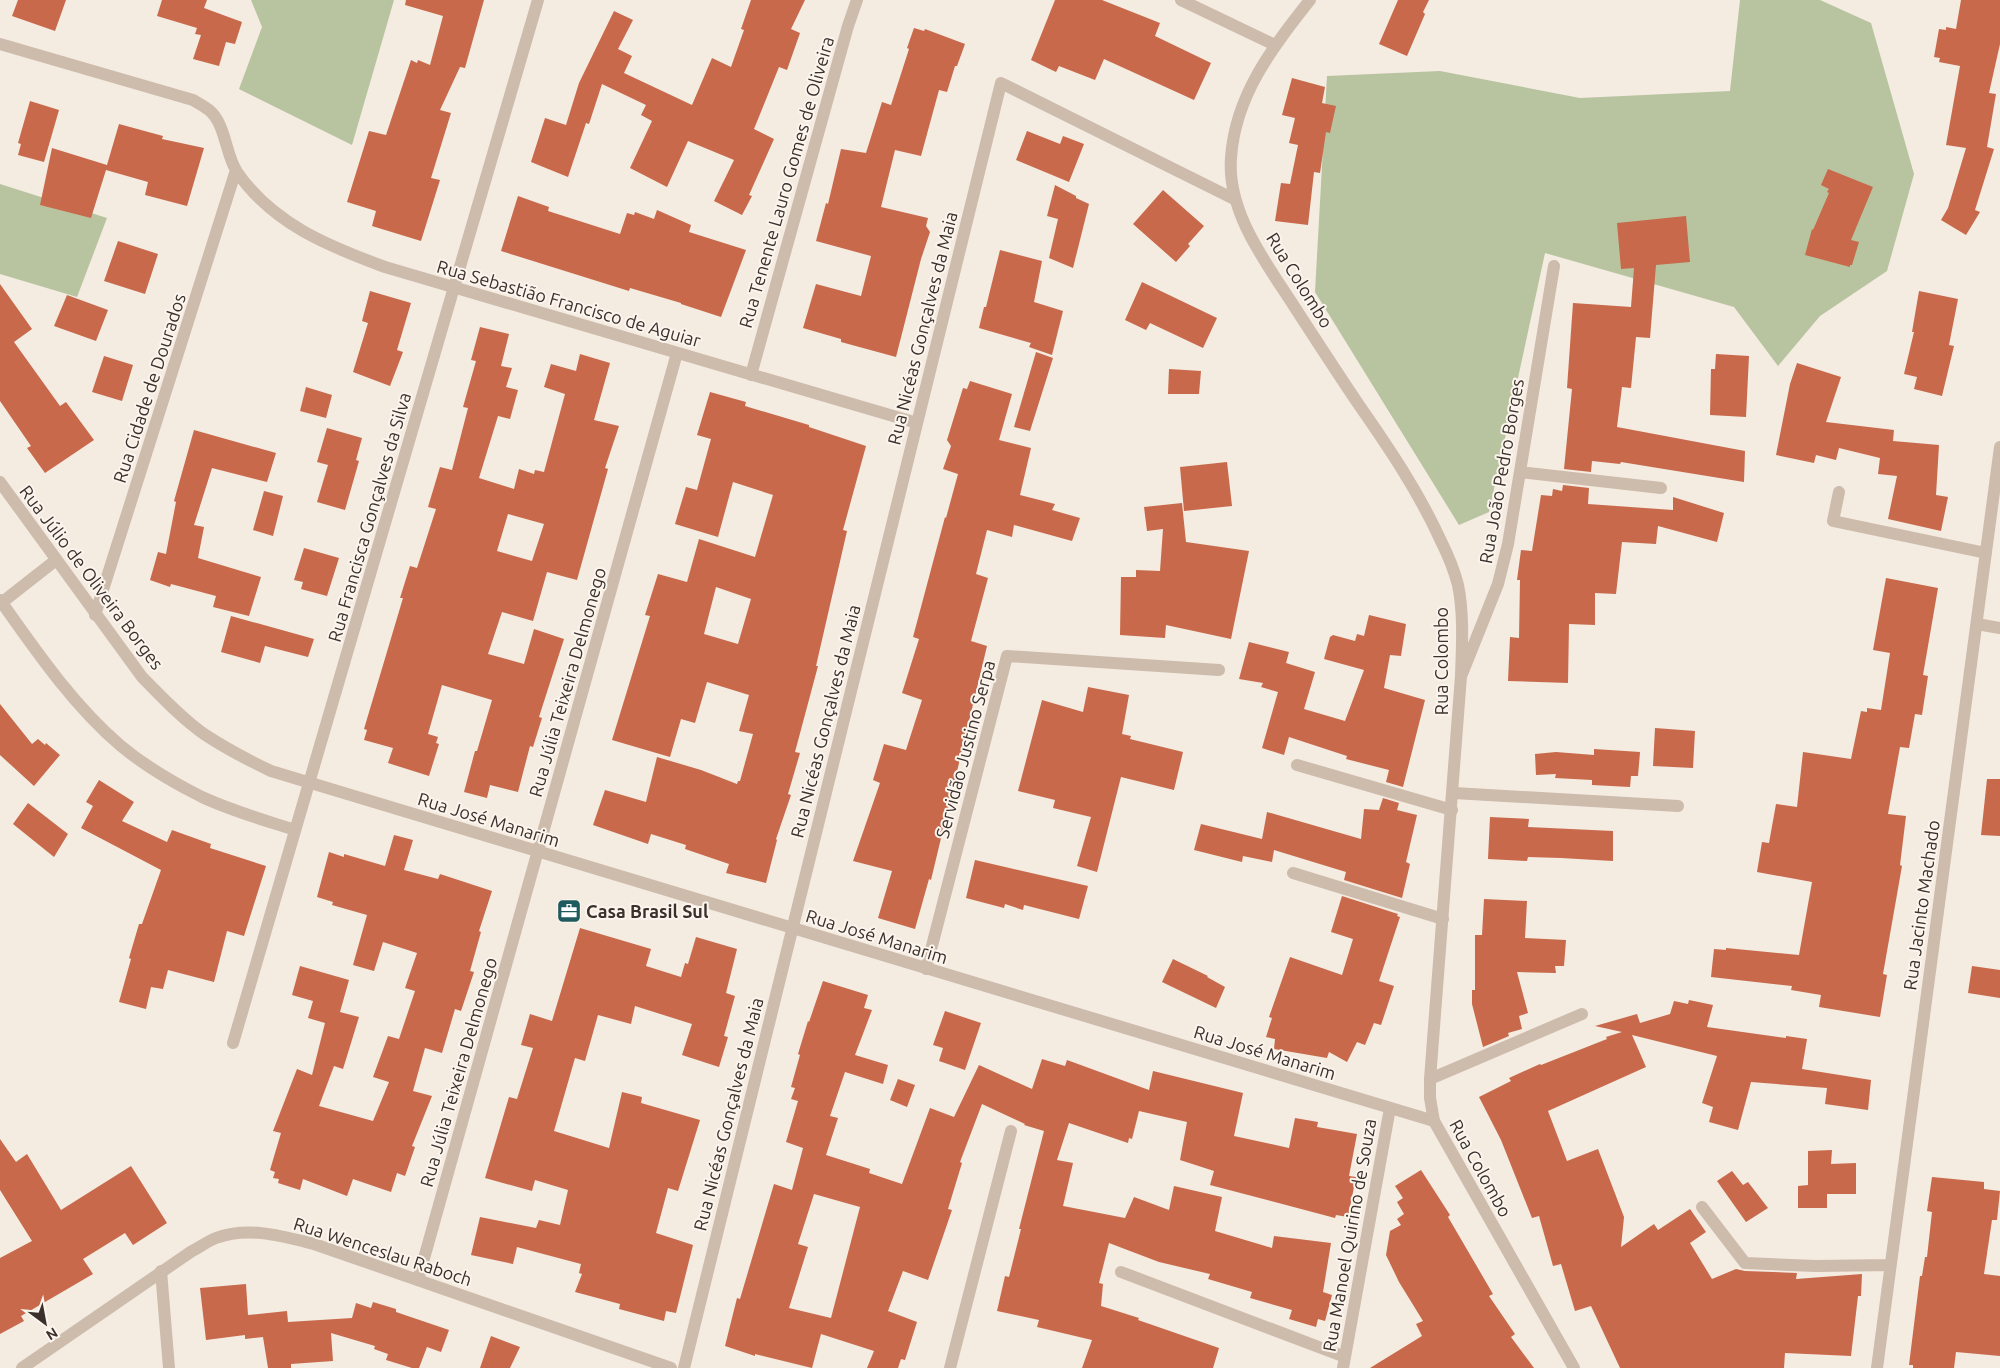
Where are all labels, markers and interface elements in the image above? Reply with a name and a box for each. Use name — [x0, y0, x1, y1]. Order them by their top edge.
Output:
street label: Rua Tenente Lauro Gomes de Oliveira — [735, 34, 837, 330]
street label: Rua Nicéas Gonçalves da Maia — [883, 209, 961, 447]
street label: Rua Colombo — [1263, 229, 1337, 331]
street label: Rua Sebastião Francisco de Aguiar — [435, 256, 703, 350]
street label: Rua Cidade de Dourados — [109, 291, 189, 485]
street label: Rua João Pedro Borges — [1475, 377, 1527, 565]
street label: Rua Francisca Gonçalves da Silva — [324, 390, 414, 644]
street label: Rua Júlio de Oliveira Borges — [16, 481, 168, 673]
street label: Rua Júlia Teixeira Delmonego — [525, 565, 609, 799]
street label: Rua Nicéas Gonçalves da Maia — [786, 602, 864, 840]
street label: Rua Colombo — [1431, 607, 1451, 715]
street label: Servidão Justino Serpa — [932, 658, 998, 840]
street label: Rua José Manarim — [416, 788, 562, 850]
street label: Rua Jacinto Machado — [1899, 819, 1943, 991]
office icon: Casa Brasil Sul — [556, 898, 582, 924]
place label: Casa Brasil Sul — [586, 901, 709, 921]
street label: Rua José Manarim — [804, 905, 950, 967]
street label: Rua Júlia Teixeira Delmonego — [416, 955, 500, 1189]
street label: Rua Nicéas Gonçalves da Maia — [689, 995, 767, 1233]
street label: Rua José Manarim — [1192, 1021, 1338, 1083]
street label: Rua Colombo — [1446, 1116, 1516, 1220]
street label: Rua Manoel Quirino de Souza — [1319, 1117, 1380, 1353]
street label: Rua Wenceslau Raboch — [291, 1213, 475, 1289]
north arrow — [20, 1298, 70, 1348]
text: N — [43, 1324, 61, 1344]

